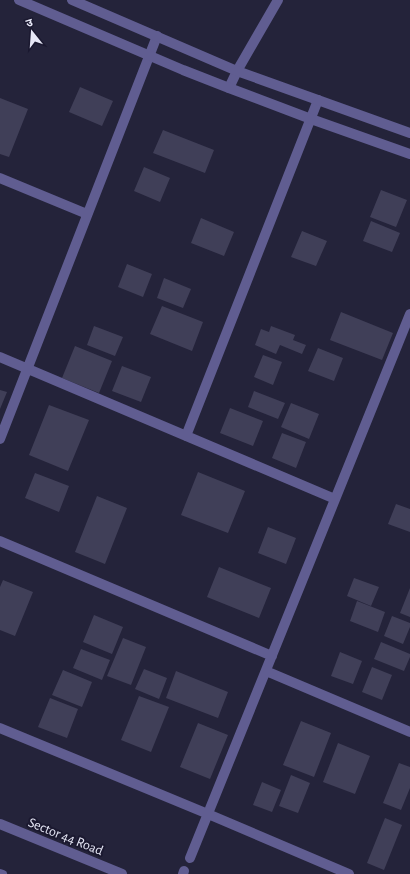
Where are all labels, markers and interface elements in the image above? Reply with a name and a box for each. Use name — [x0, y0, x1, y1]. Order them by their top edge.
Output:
north arrow — [12, 12, 52, 52]
text: उ — [25, 17, 34, 29]
street label: Sector 44 Road — [26, 816, 105, 858]

